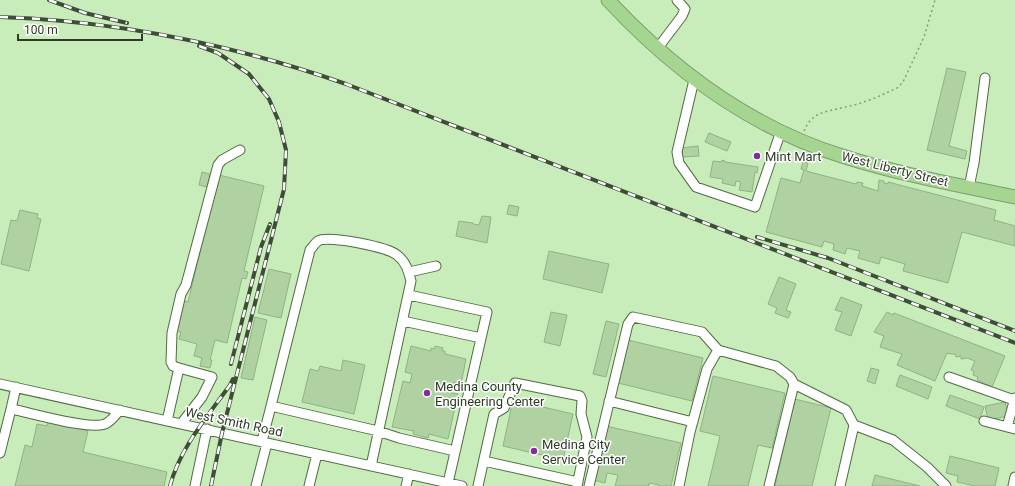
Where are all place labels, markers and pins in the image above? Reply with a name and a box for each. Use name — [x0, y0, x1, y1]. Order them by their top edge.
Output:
place label: Mint Mart — [765, 149, 822, 164]
marker: Mint Mart — [752, 151, 762, 161]
place label: Medina County Engineering Center — [435, 379, 545, 409]
marker: Medina County Engineering Center — [422, 388, 432, 398]
place label: Medina City Service Center — [542, 437, 626, 467]
marker: Medina City Service Center — [529, 446, 539, 456]

